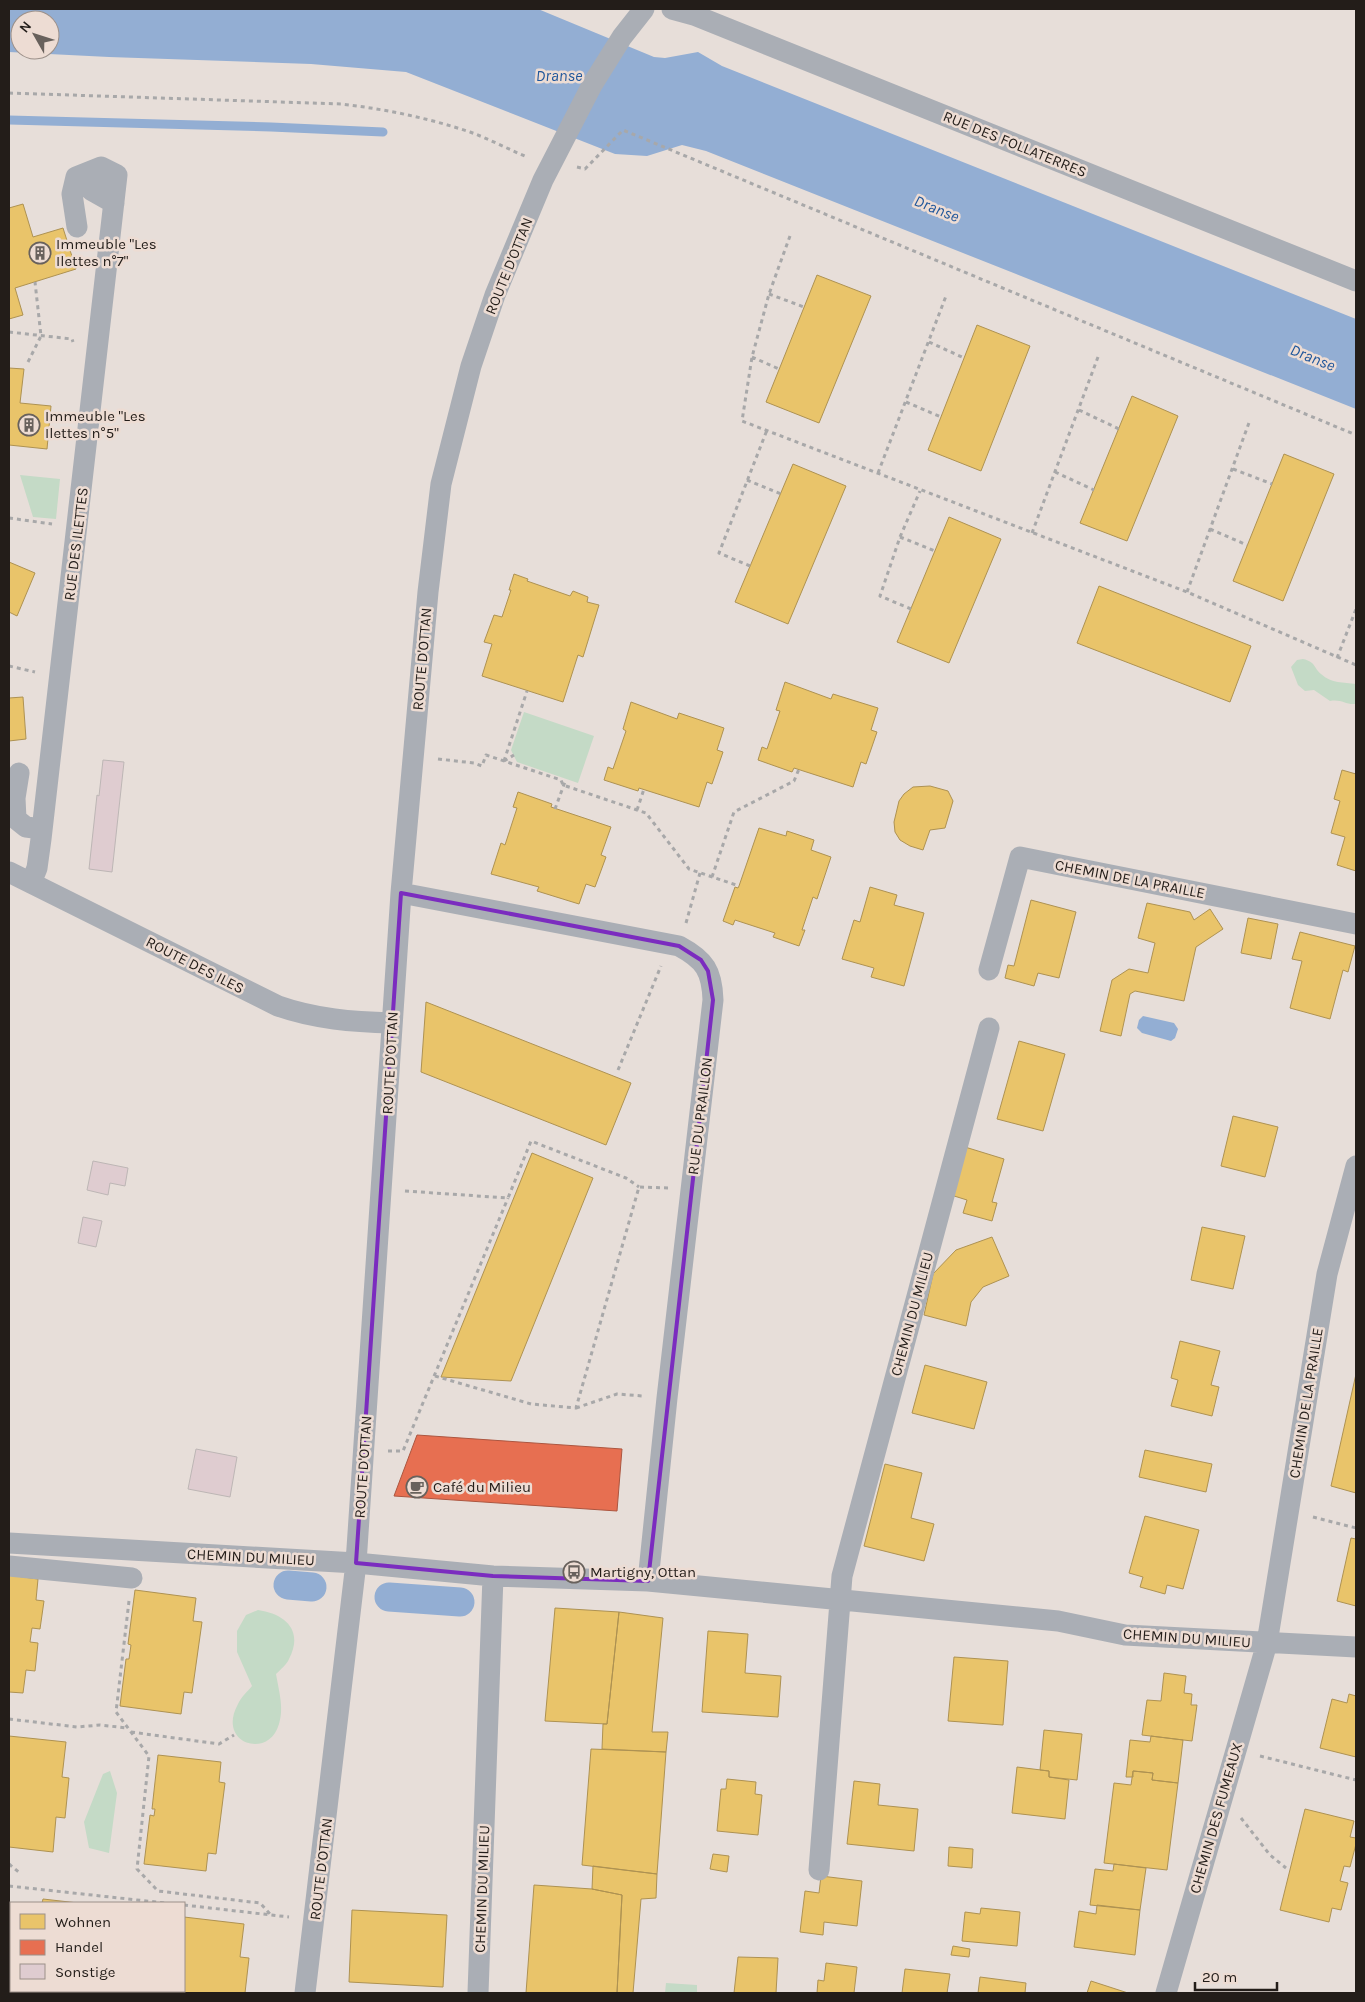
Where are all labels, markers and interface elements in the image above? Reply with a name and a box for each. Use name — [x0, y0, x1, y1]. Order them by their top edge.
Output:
north arrow — [10, 10, 60, 60]
text: N — [16, 18, 35, 36]
water label: Dranse — [536, 66, 583, 85]
street label: RUE DES FOLLATERRES — [941, 107, 1089, 181]
water label: Dranse — [912, 191, 963, 226]
street label: ROUTE D'OTTAN — [481, 215, 537, 317]
place label: Immeuble "Les Ilettes n°7" — [56, 235, 157, 270]
building icon: Immeuble "Les Ilettes n°7" — [28, 241, 52, 265]
water label: Dranse — [1288, 340, 1339, 375]
place label: Immeuble "Les Ilettes n°5" — [45, 407, 146, 442]
building icon: Immeuble "Les Ilettes n°5" — [17, 413, 41, 437]
street label: RUE DES ILETTES — [60, 486, 92, 602]
street label: ROUTE D'OTTAN — [409, 607, 435, 711]
street label: CHEMIN DE LA PRAILLE — [1054, 856, 1206, 902]
street label: ROUTE DES ILES — [143, 933, 247, 997]
street label: ROUTE D'OTTAN — [378, 1011, 402, 1115]
street label: RUE DU PRAILLON — [684, 1056, 716, 1176]
street label: CHEMIN DU MILIEU — [887, 1250, 937, 1378]
street label: CHEMIN DE LA PRAILLE — [1285, 1326, 1327, 1480]
street label: ROUTE D'OTTAN — [350, 1415, 376, 1519]
cafe icon: Café du Milieu — [405, 1475, 429, 1499]
place label: Café du Milieu — [433, 1478, 531, 1496]
street label: CHEMIN DU MILIEU — [187, 1545, 315, 1569]
bus stop icon: Martigny, Ottan — [562, 1560, 586, 1584]
place label: Martigny, Ottan — [590, 1563, 696, 1581]
street label: CHEMIN DU MILIEU — [1123, 1625, 1251, 1651]
street label: CHEMIN DES FUMEAUX — [1186, 1740, 1246, 1896]
street label: ROUTE D'OTTAN — [306, 1817, 336, 1921]
street label: CHEMIN DU MILIEU — [471, 1825, 493, 1953]
legend — [10, 1902, 185, 1992]
text: Wohnen — [55, 1913, 111, 1931]
text: Handel — [55, 1938, 103, 1956]
scale bar — [1195, 1960, 1278, 1992]
text: Sonstige — [55, 1963, 115, 1981]
text: 20 m — [1202, 1968, 1237, 1986]

